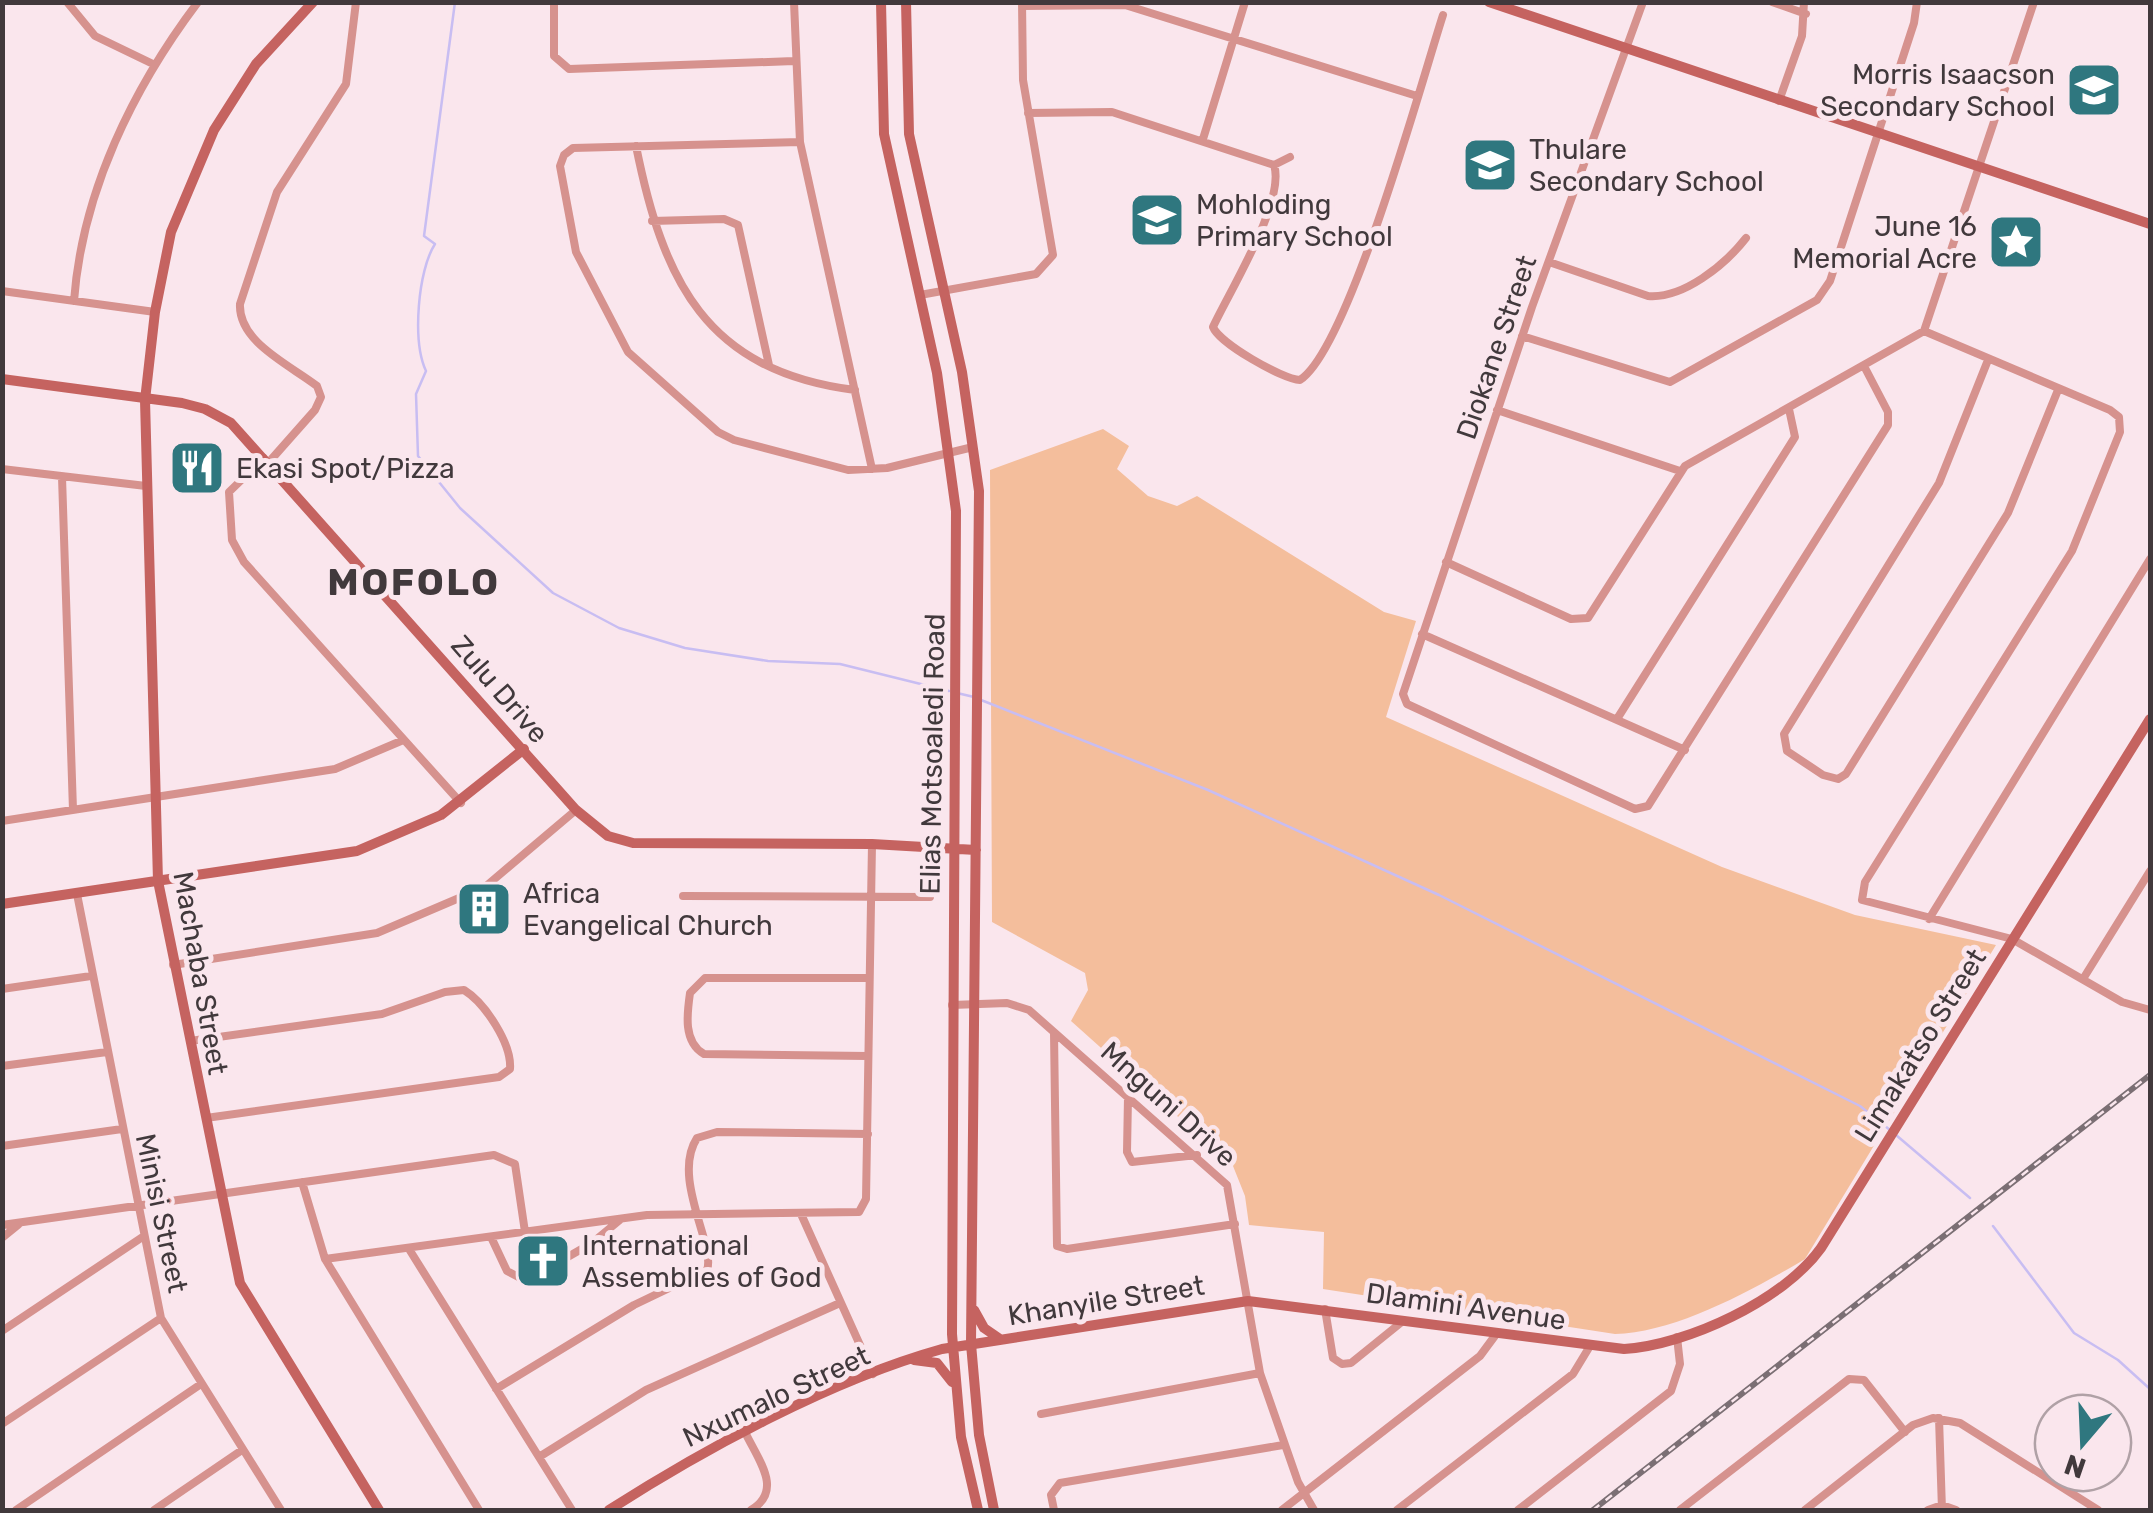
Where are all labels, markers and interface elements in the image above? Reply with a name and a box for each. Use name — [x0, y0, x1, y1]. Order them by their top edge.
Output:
place label: Morris Isaacson Secondary School — [1820, 58, 2055, 123]
school or university icon: Morris Isaacson Secondary School — [2064, 60, 2124, 120]
place label: Thulare Secondary School — [1529, 133, 1764, 198]
school or university icon: Thulare Secondary School — [1460, 135, 1520, 195]
place label: Mohloding Primary School — [1196, 188, 1393, 253]
school or university icon: Mohloding Primary School — [1127, 190, 1187, 250]
place label: June 16 Memorial Acre — [1792, 210, 1977, 275]
place icon: June 16 Memorial Acre — [1986, 212, 2046, 272]
street label: Diokane Street — [1450, 251, 1543, 443]
restaurant icon: Ekasi Spot/Pizza — [167, 438, 227, 498]
place label: Ekasi Spot/Pizza — [236, 452, 455, 485]
district label: MOFOLO — [327, 559, 501, 605]
street label: Elias Motsoaledi Road — [914, 613, 951, 895]
street label: Zulu Drive — [444, 629, 555, 750]
street label: Machaba Street — [166, 869, 235, 1077]
place label: Africa Evangelical Church — [523, 877, 773, 942]
building icon: Africa Evangelical Church — [454, 879, 514, 939]
street label: Limakatso Street — [1848, 943, 1993, 1148]
street label: Mnguni Drive — [1094, 1035, 1243, 1174]
street label: Minisi Street — [129, 1131, 194, 1296]
place label: International Assemblies of God — [582, 1229, 822, 1294]
church icon: International Assemblies of God — [513, 1231, 573, 1291]
street label: Khanyile Street — [1006, 1269, 1207, 1332]
street label: Dlamini Avenue — [1364, 1276, 1568, 1337]
street label: Nxumalo Street — [678, 1339, 875, 1454]
north arrow — [2033, 1393, 2133, 1493]
text: N — [2060, 1447, 2090, 1485]

